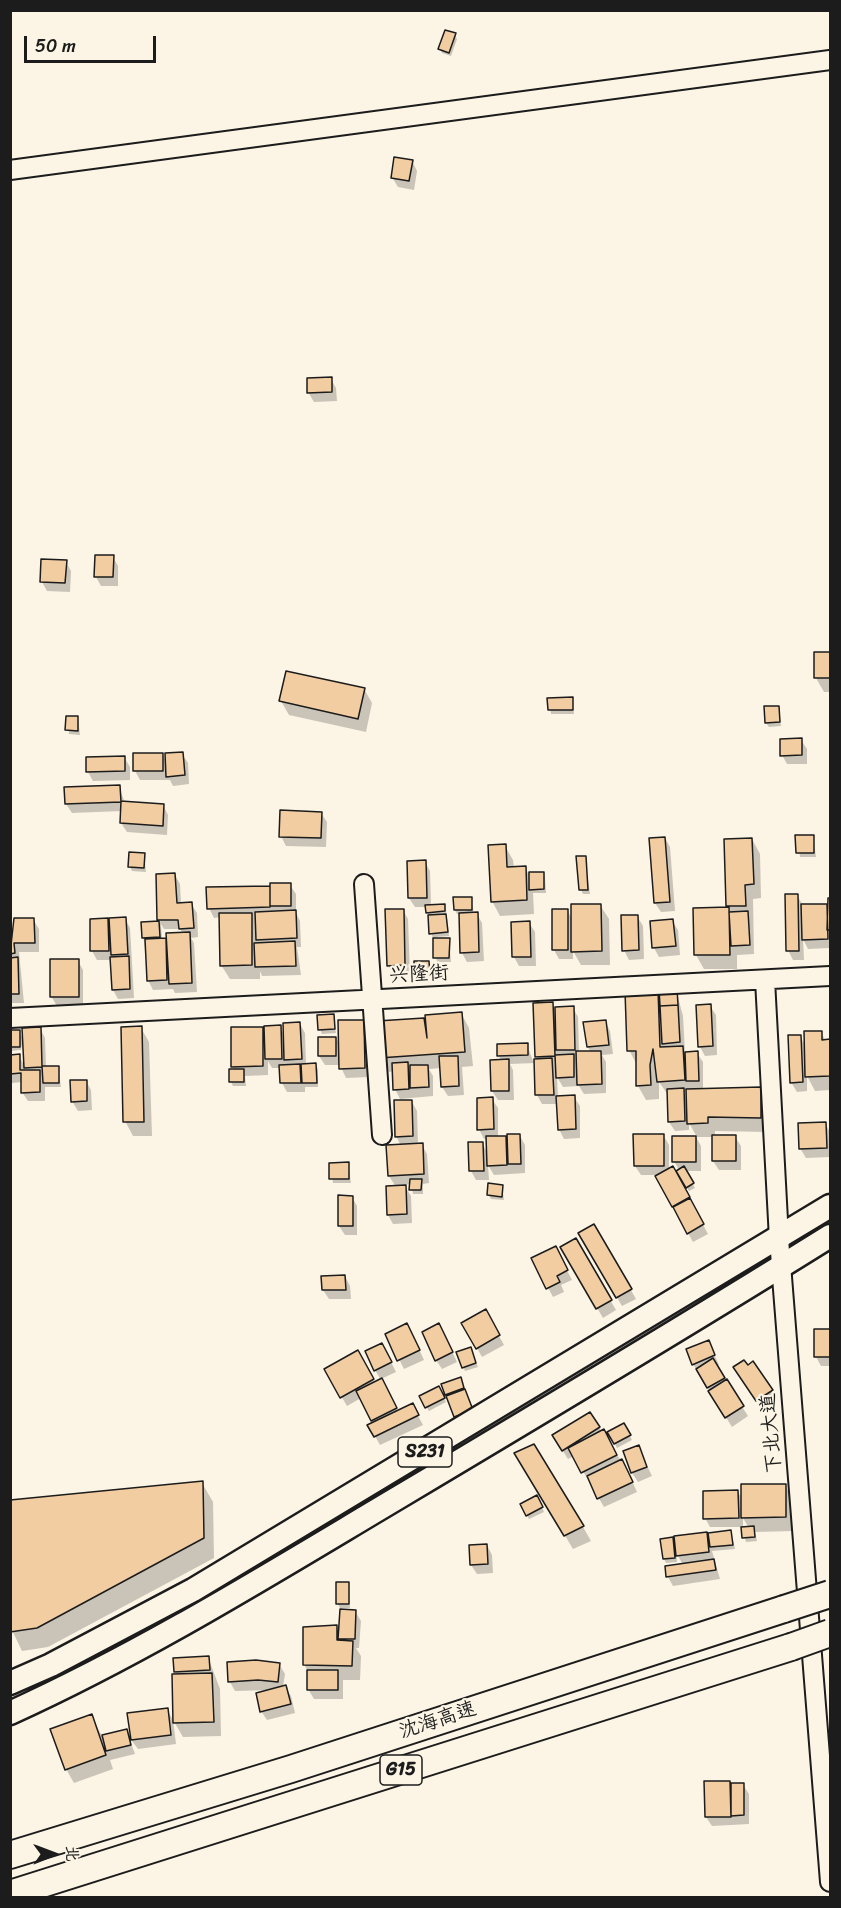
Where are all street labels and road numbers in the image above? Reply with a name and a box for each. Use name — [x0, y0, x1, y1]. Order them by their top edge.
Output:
street label: 兴隆街 — [388, 961, 450, 989]
street label: 下北大道 — [757, 1392, 787, 1474]
road number: S231 — [398, 1437, 452, 1467]
street label: 沈海高速 — [396, 1697, 480, 1745]
road number: G15 — [380, 1755, 422, 1785]

